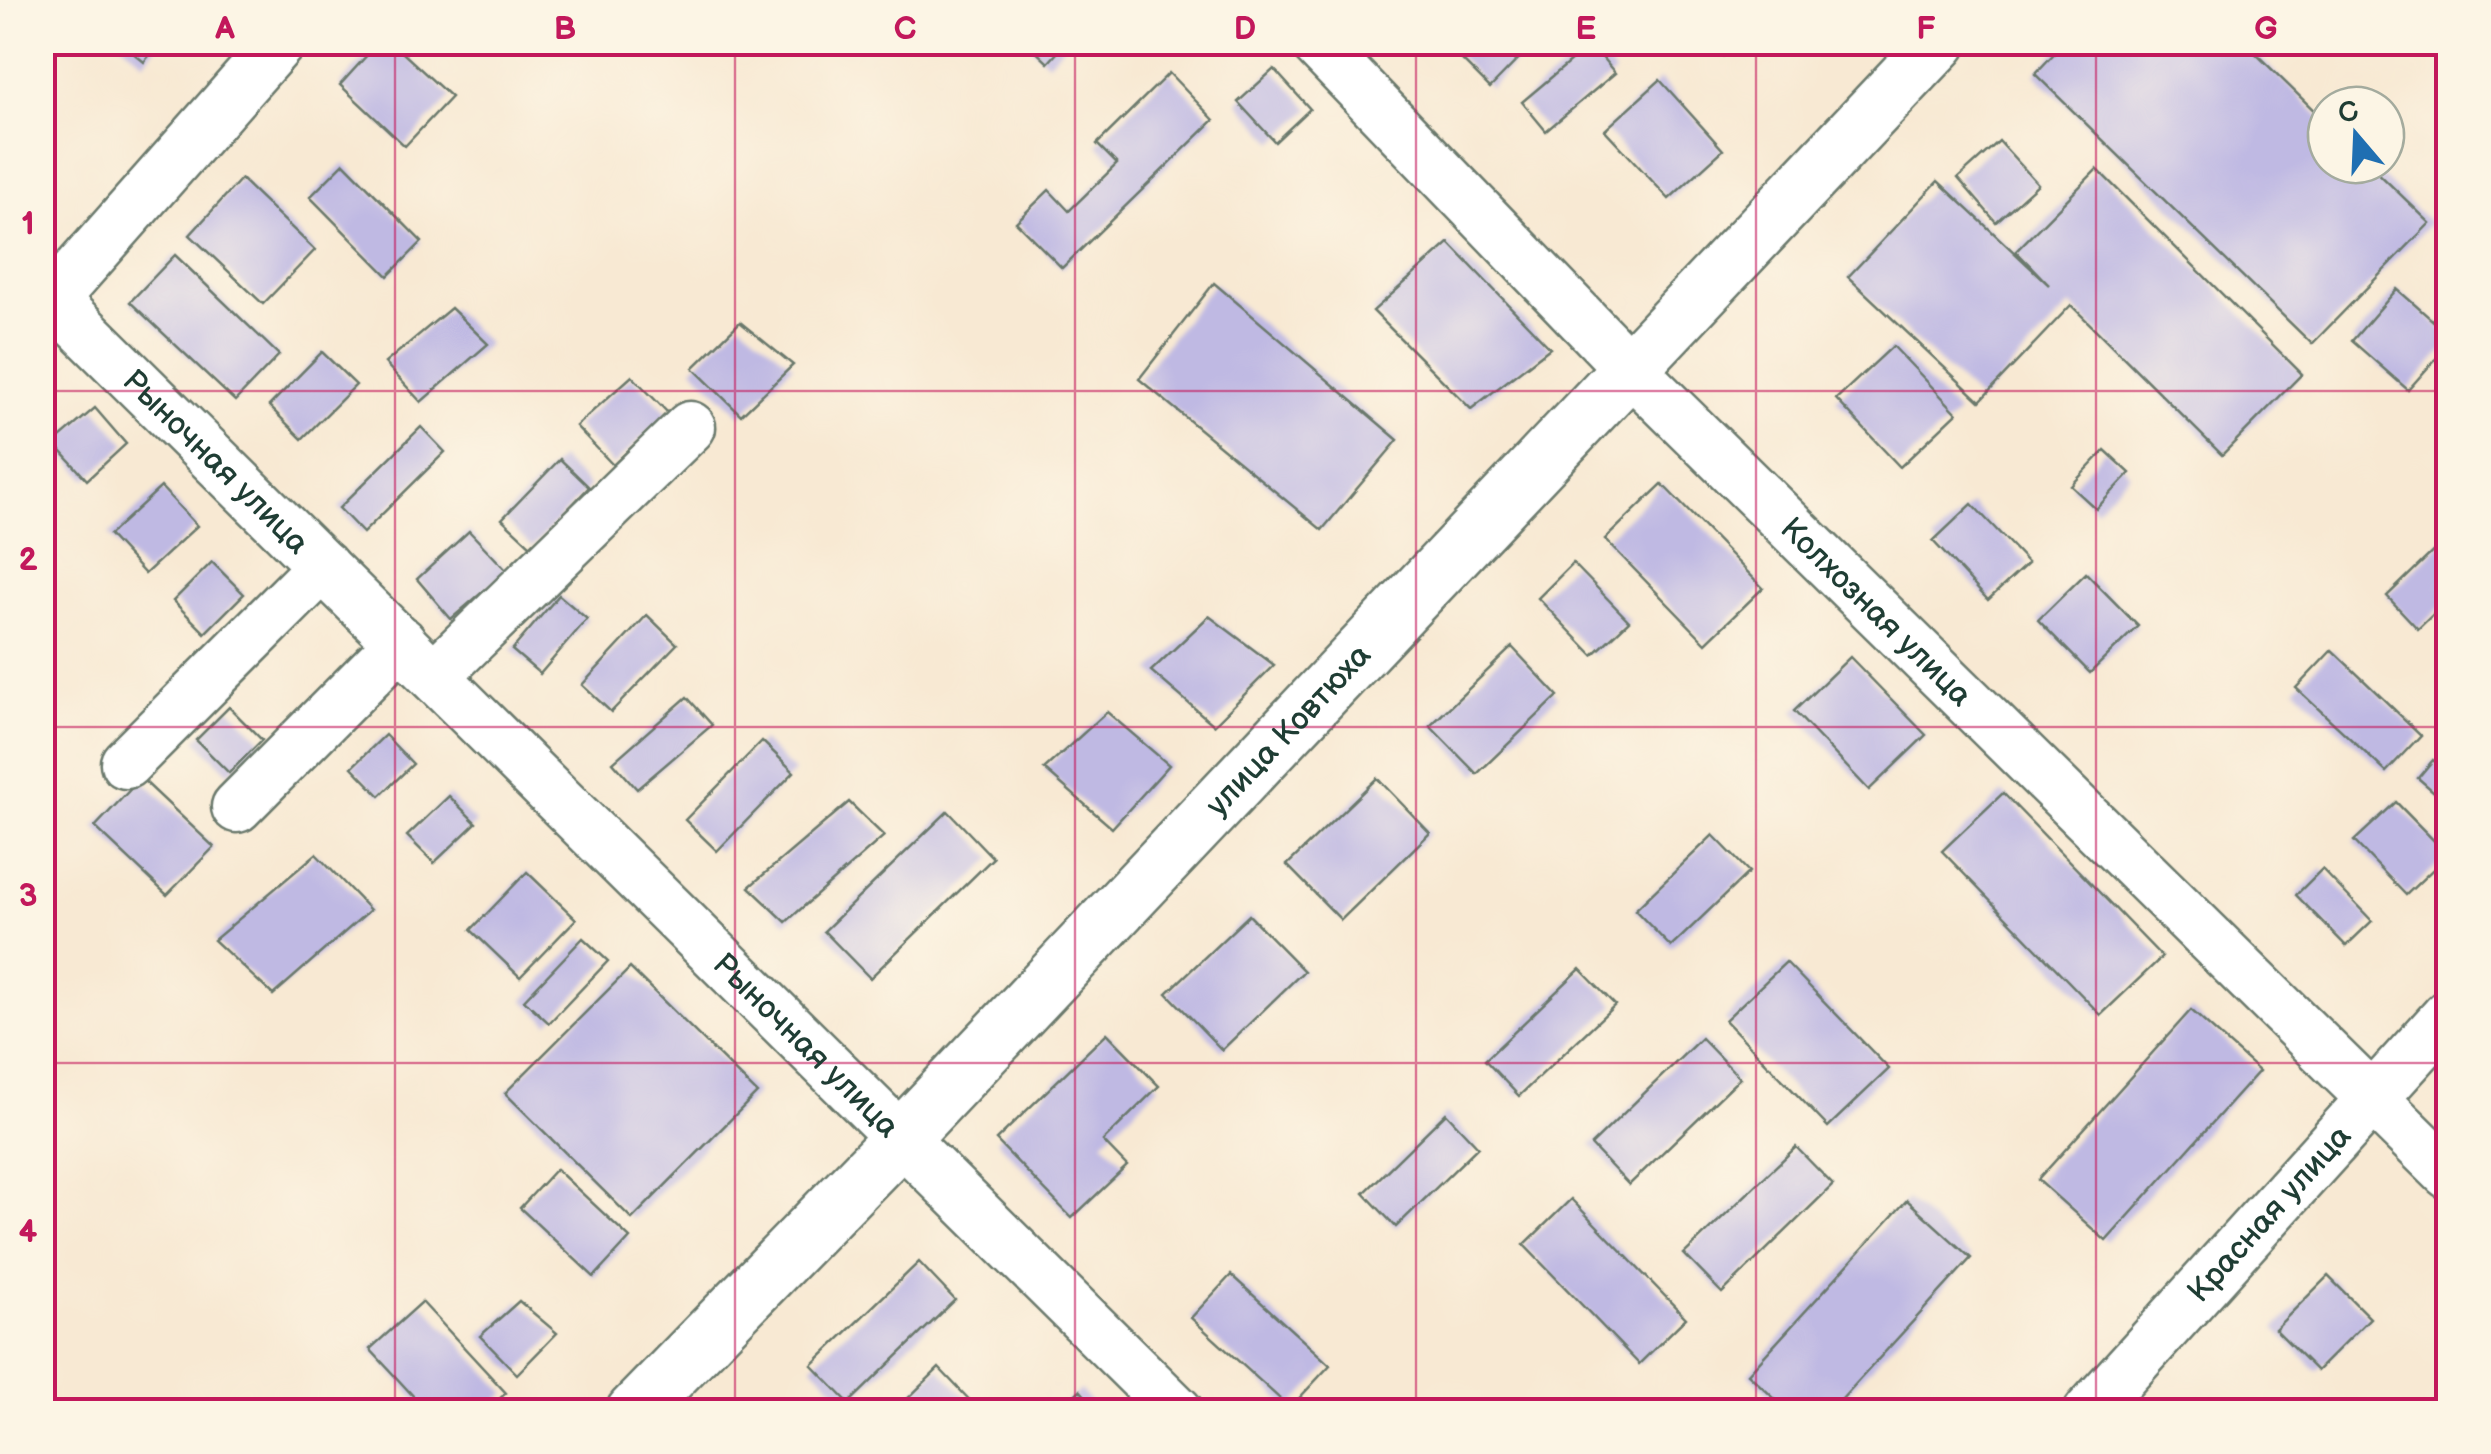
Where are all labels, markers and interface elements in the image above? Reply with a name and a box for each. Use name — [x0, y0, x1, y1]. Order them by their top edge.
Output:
text: A — [214, 10, 235, 49]
text: B — [554, 10, 576, 49]
text: C — [894, 10, 916, 49]
text: D — [1234, 10, 1256, 49]
text: E — [1576, 10, 1596, 49]
text: F — [1916, 10, 1936, 49]
text: G — [2254, 10, 2278, 49]
north arrow — [2306, 85, 2406, 185]
text: С — [2334, 94, 2363, 132]
text: 1 — [21, 205, 35, 244]
street label: Рыночная улица — [114, 362, 317, 563]
street label: Колхозная улица — [1772, 510, 1980, 715]
text: 2 — [18, 541, 38, 580]
street label: улица Ковтюха — [1198, 636, 1380, 825]
text: 3 — [19, 877, 37, 916]
street label: Рыночная улица — [704, 945, 907, 1146]
street label: Красная улица — [2180, 1118, 2360, 1311]
text: 4 — [19, 1213, 38, 1252]

